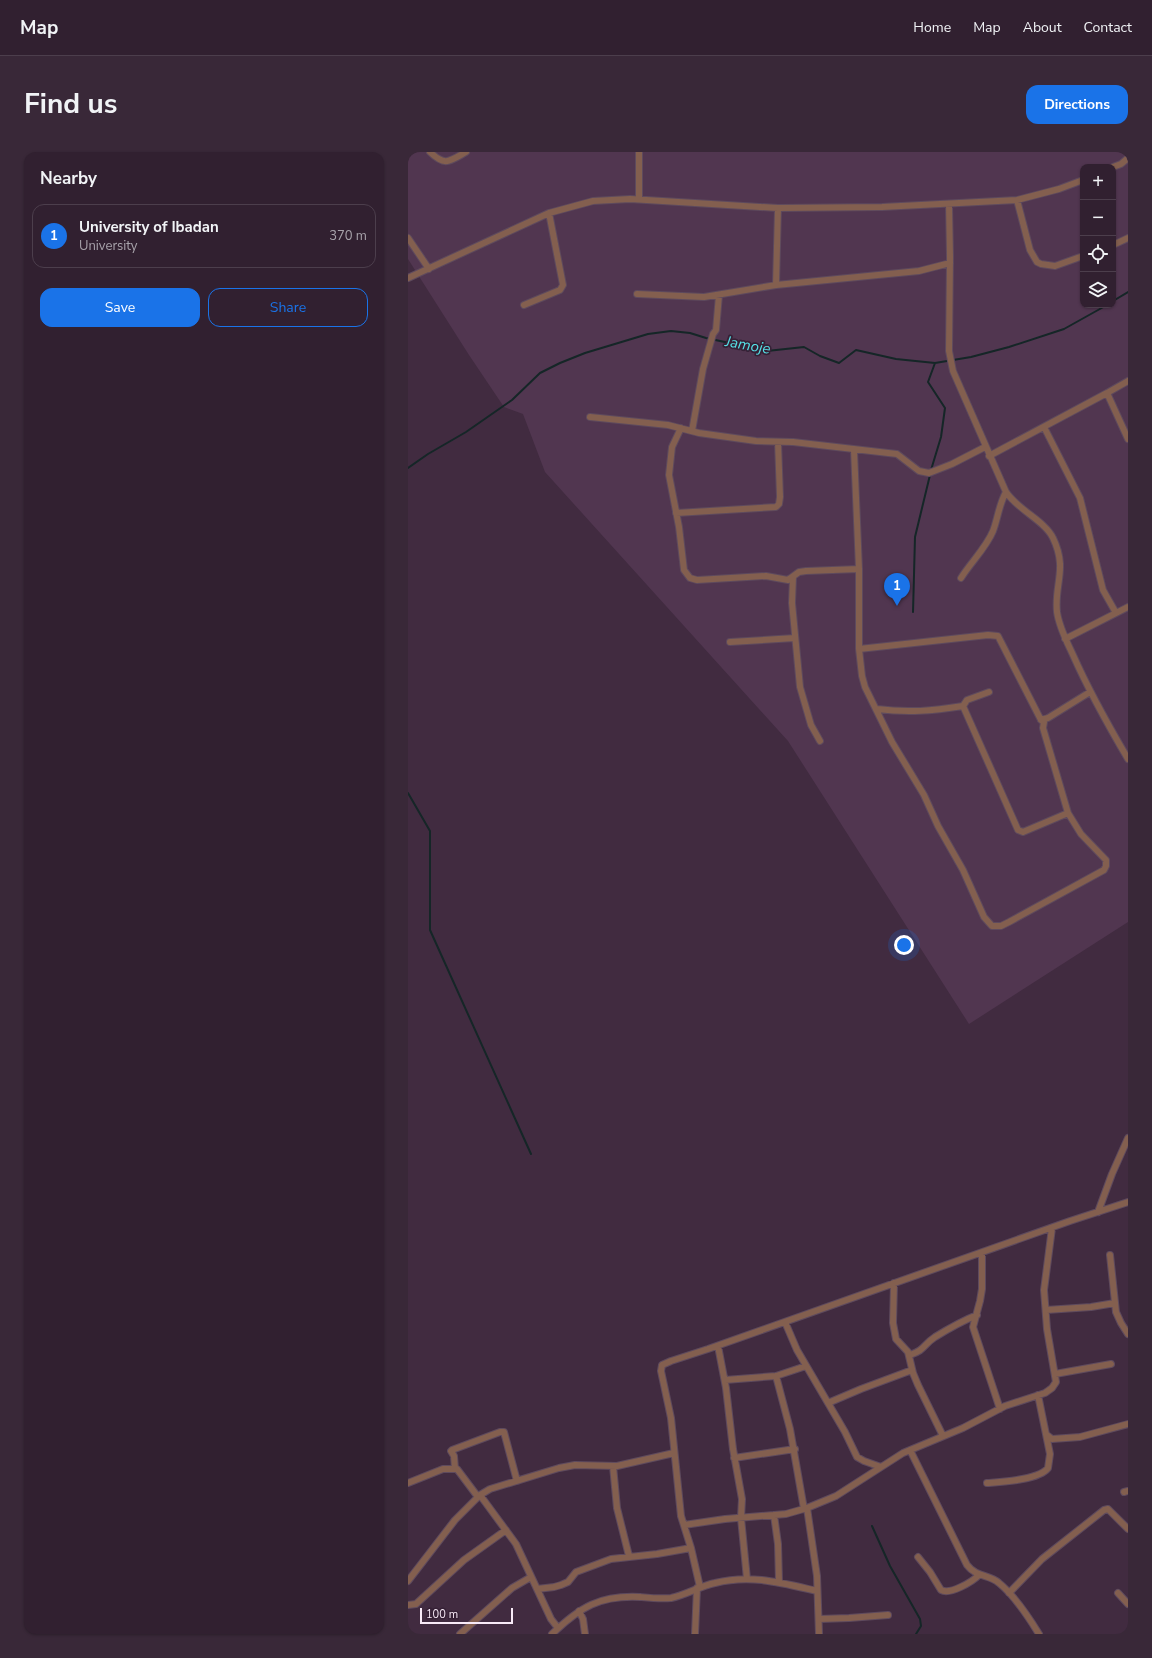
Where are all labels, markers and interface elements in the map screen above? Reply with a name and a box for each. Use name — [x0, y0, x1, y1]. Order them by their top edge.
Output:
text: Map — [20, 15, 58, 41]
text: Home — [913, 18, 951, 37]
text: Map — [973, 18, 1001, 37]
text: About — [1023, 18, 1062, 37]
text: Contact — [1084, 18, 1132, 37]
text: Find us — [24, 85, 118, 123]
button: Directions — [1026, 85, 1128, 124]
map controls — [1080, 164, 1116, 308]
button: + — [1080, 164, 1116, 200]
text: Nearby — [40, 167, 97, 190]
button: − — [1080, 200, 1116, 236]
text: University of Ibadan — [79, 217, 219, 237]
text: 1 — [50, 227, 58, 245]
text: 370 m — [329, 227, 367, 245]
button: locate — [1080, 236, 1116, 272]
text: University — [79, 237, 138, 255]
button: layers — [1080, 272, 1116, 308]
button: Save — [40, 288, 200, 327]
button: Share — [208, 288, 368, 327]
water label: Jamoje — [723, 331, 772, 359]
pin: 1 — [884, 573, 910, 606]
your location — [894, 935, 914, 955]
scale bar — [420, 1606, 513, 1625]
text: 100 m — [426, 1607, 458, 1622]

